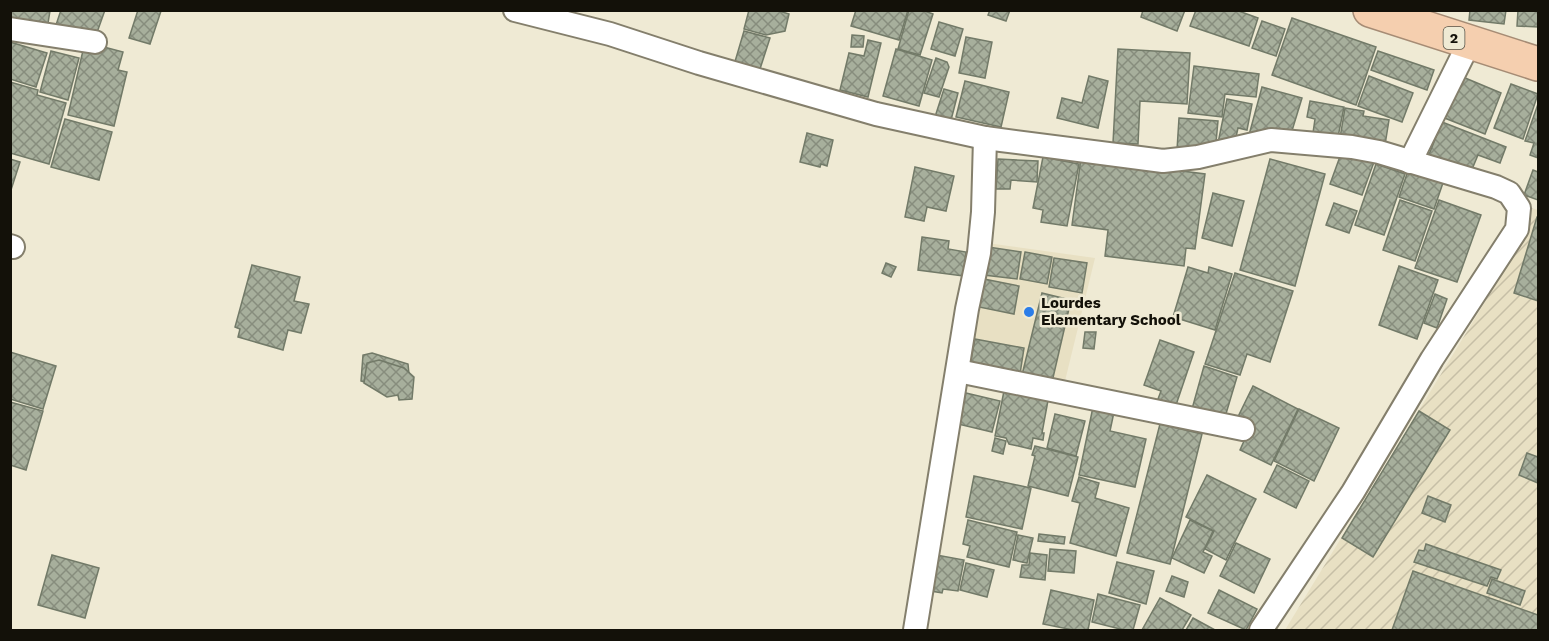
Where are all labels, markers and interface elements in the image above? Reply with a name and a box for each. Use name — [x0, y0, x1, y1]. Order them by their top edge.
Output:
road number: 2 — [1444, 27, 1464, 49]
place label: Lourdes Elementary School — [1041, 294, 1181, 329]
marker: Lourdes Elementary School — [1022, 305, 1036, 319]

